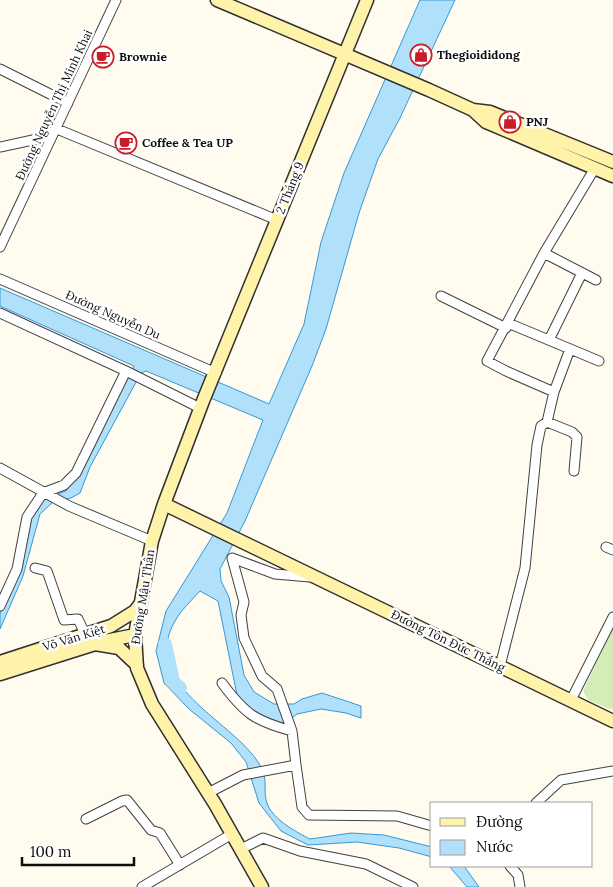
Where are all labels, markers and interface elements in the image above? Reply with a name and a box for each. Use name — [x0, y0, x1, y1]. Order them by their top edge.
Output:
street label: Đường Nguyễn Thị Minh Khai — [12, 27, 95, 183]
shop icon: Thegioididong — [409, 43, 433, 67]
cafe icon: Brownie — [91, 45, 115, 69]
place label: Thegioididong — [437, 47, 521, 62]
place label: Brownie — [119, 49, 167, 64]
shop icon: PNJ — [498, 110, 522, 134]
place label: PNJ — [526, 114, 549, 129]
cafe icon: Coffee & Tea UP — [114, 131, 138, 155]
place label: Coffee & Tea UP — [142, 135, 233, 150]
street label: 2 Tháng 9 — [272, 160, 307, 216]
street label: Đường Nguyễn Du — [63, 287, 163, 342]
street label: Đường Mậu Thân — [128, 548, 157, 646]
street label: Đường Tôn Đức Thắng — [389, 606, 508, 675]
street label: Võ Văn Kiệt — [40, 621, 107, 654]
legend — [430, 802, 593, 867]
text: Đường — [476, 812, 523, 831]
scale bar — [22, 834, 135, 866]
text: Nước — [476, 837, 513, 856]
text: 100 m — [30, 842, 71, 861]

